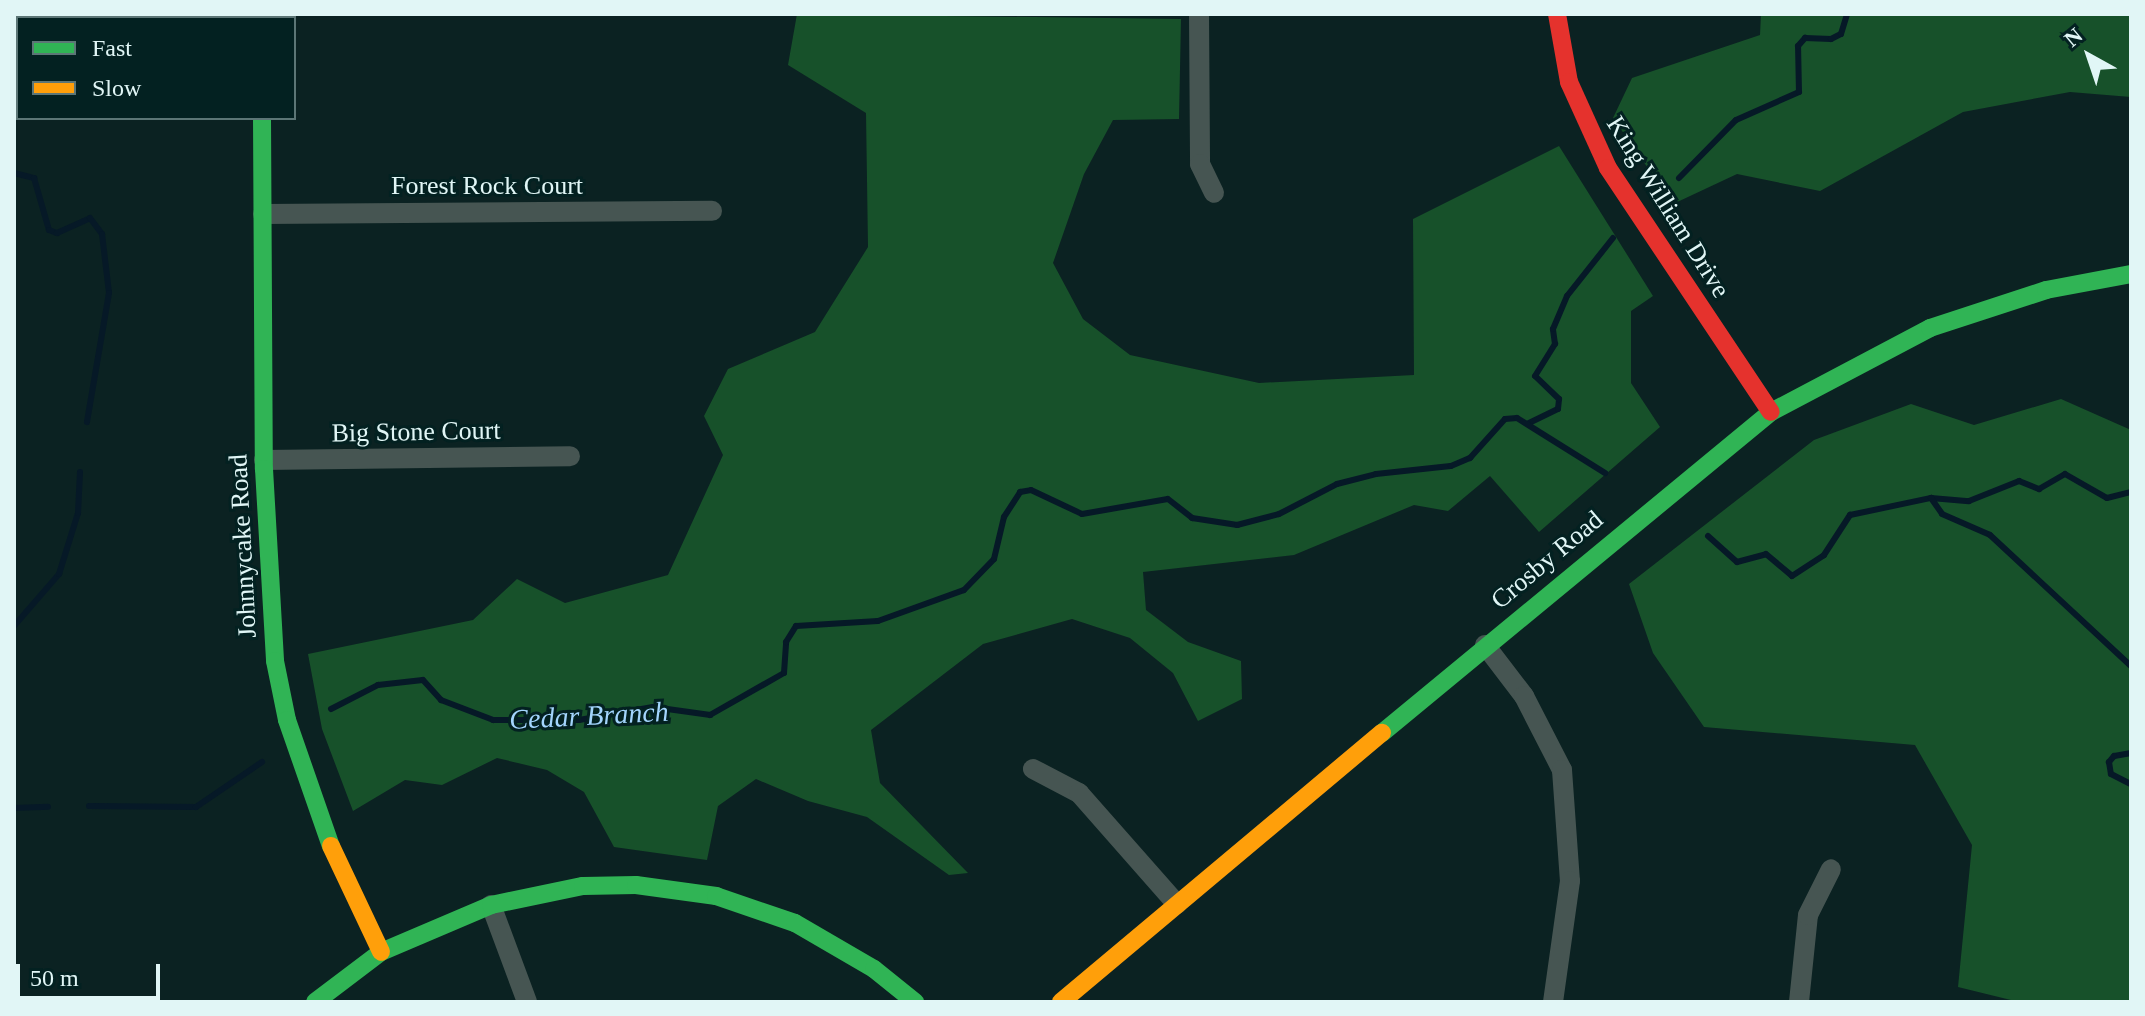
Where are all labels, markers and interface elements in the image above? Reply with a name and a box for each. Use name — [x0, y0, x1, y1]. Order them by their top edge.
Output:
legend — [16, 16, 296, 120]
north arrow — [2049, 16, 2129, 96]
text: N — [2059, 23, 2087, 52]
text: Fast — [92, 35, 132, 61]
text: Slow — [92, 75, 141, 101]
street label: King William Drive — [1600, 110, 1736, 304]
street label: Forest Rock Court — [391, 170, 583, 202]
street label: Big Stone Court — [331, 415, 501, 449]
street label: Johnnycake Road — [223, 453, 263, 639]
street label: Crosby Road — [1485, 504, 1609, 616]
water label: Cedar Branch — [509, 695, 669, 737]
scale bar — [20, 948, 164, 998]
text: 50 m — [30, 965, 79, 991]

